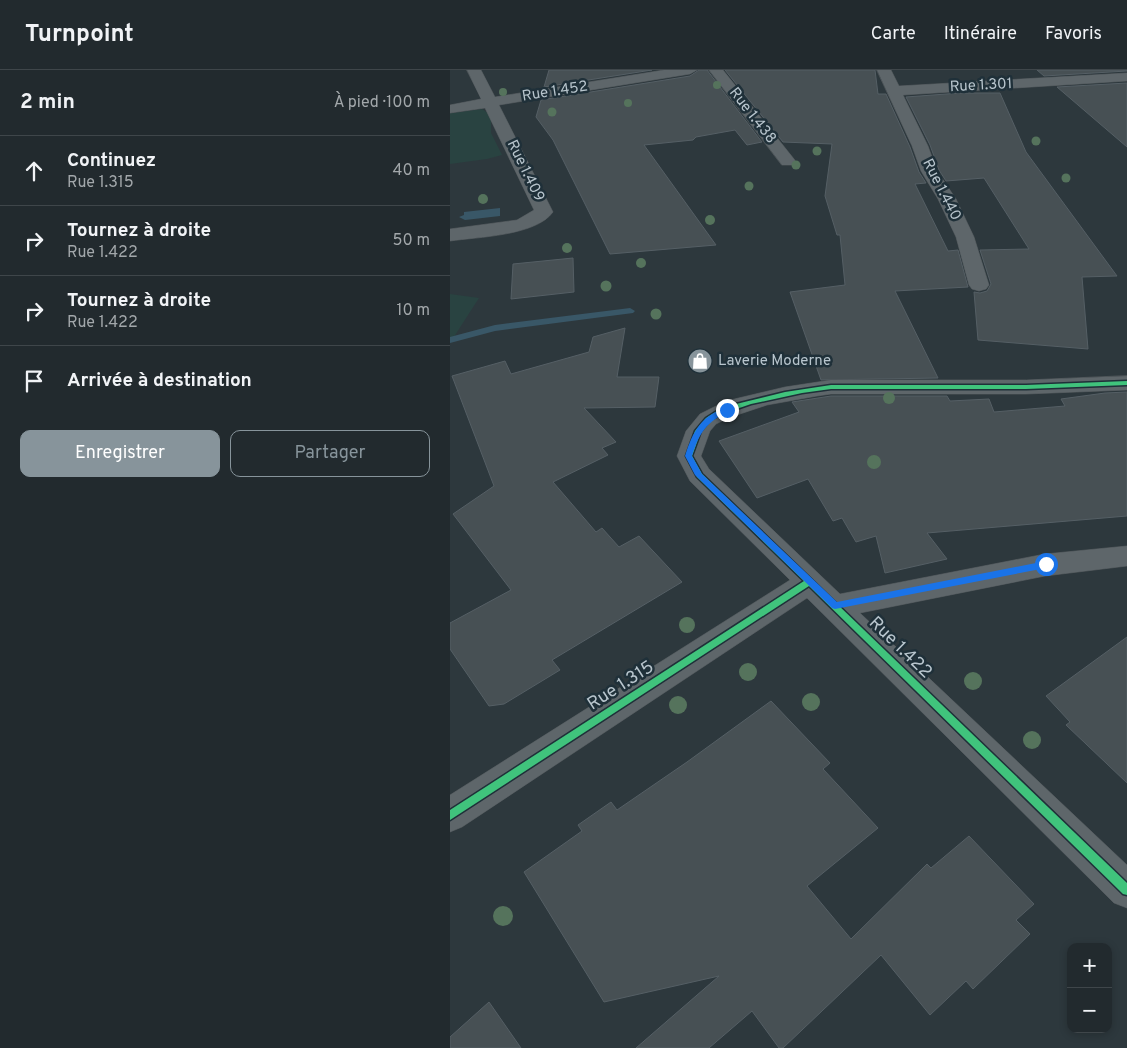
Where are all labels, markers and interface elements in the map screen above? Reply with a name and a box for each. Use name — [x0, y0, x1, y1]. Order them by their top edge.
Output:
text: Turnpoint — [25, 20, 134, 50]
text: Carte — [871, 23, 916, 46]
text: Itinéraire — [944, 23, 1017, 46]
text: Favoris — [1045, 23, 1102, 46]
street label: Rue 1.301 — [949, 75, 1013, 97]
street label: Rue 1.452 — [521, 77, 589, 107]
street label: Rue 1.438 — [724, 84, 780, 148]
text: 2 min — [20, 89, 75, 116]
text: À pied · 100 m — [334, 93, 430, 113]
street label: Rue 1.409 — [502, 137, 548, 205]
text: Continuez — [67, 149, 156, 173]
street label: Rue 1.440 — [917, 156, 965, 224]
icon: ahead — [20, 157, 48, 185]
text: 40 m — [392, 161, 430, 181]
text: Rue 1.315 — [67, 173, 134, 193]
text: Tournez à droite — [67, 219, 211, 243]
icon: right — [20, 227, 48, 255]
text: 50 m — [393, 231, 430, 251]
text: Rue 1.422 — [67, 243, 138, 263]
text: Tournez à droite — [67, 289, 211, 313]
icon: right — [20, 297, 48, 325]
text: 10 m — [396, 301, 430, 321]
text: Rue 1.422 — [67, 313, 138, 333]
shop icon: Laverie Moderne — [687, 348, 713, 374]
place label: Laverie Moderne — [718, 352, 831, 371]
icon: arrive — [20, 367, 48, 395]
text: Arrivée à destination — [67, 369, 252, 393]
route end — [716, 399, 739, 422]
button: Enregistrer — [20, 430, 220, 477]
button: Partager — [230, 430, 430, 477]
route start — [1035, 553, 1058, 576]
street label: Rue 1.422 — [863, 612, 937, 684]
street label: Rue 1.315 — [583, 656, 659, 716]
map controls — [1067, 943, 1112, 1033]
button: + — [1067, 943, 1112, 988]
button: − — [1067, 988, 1112, 1033]

